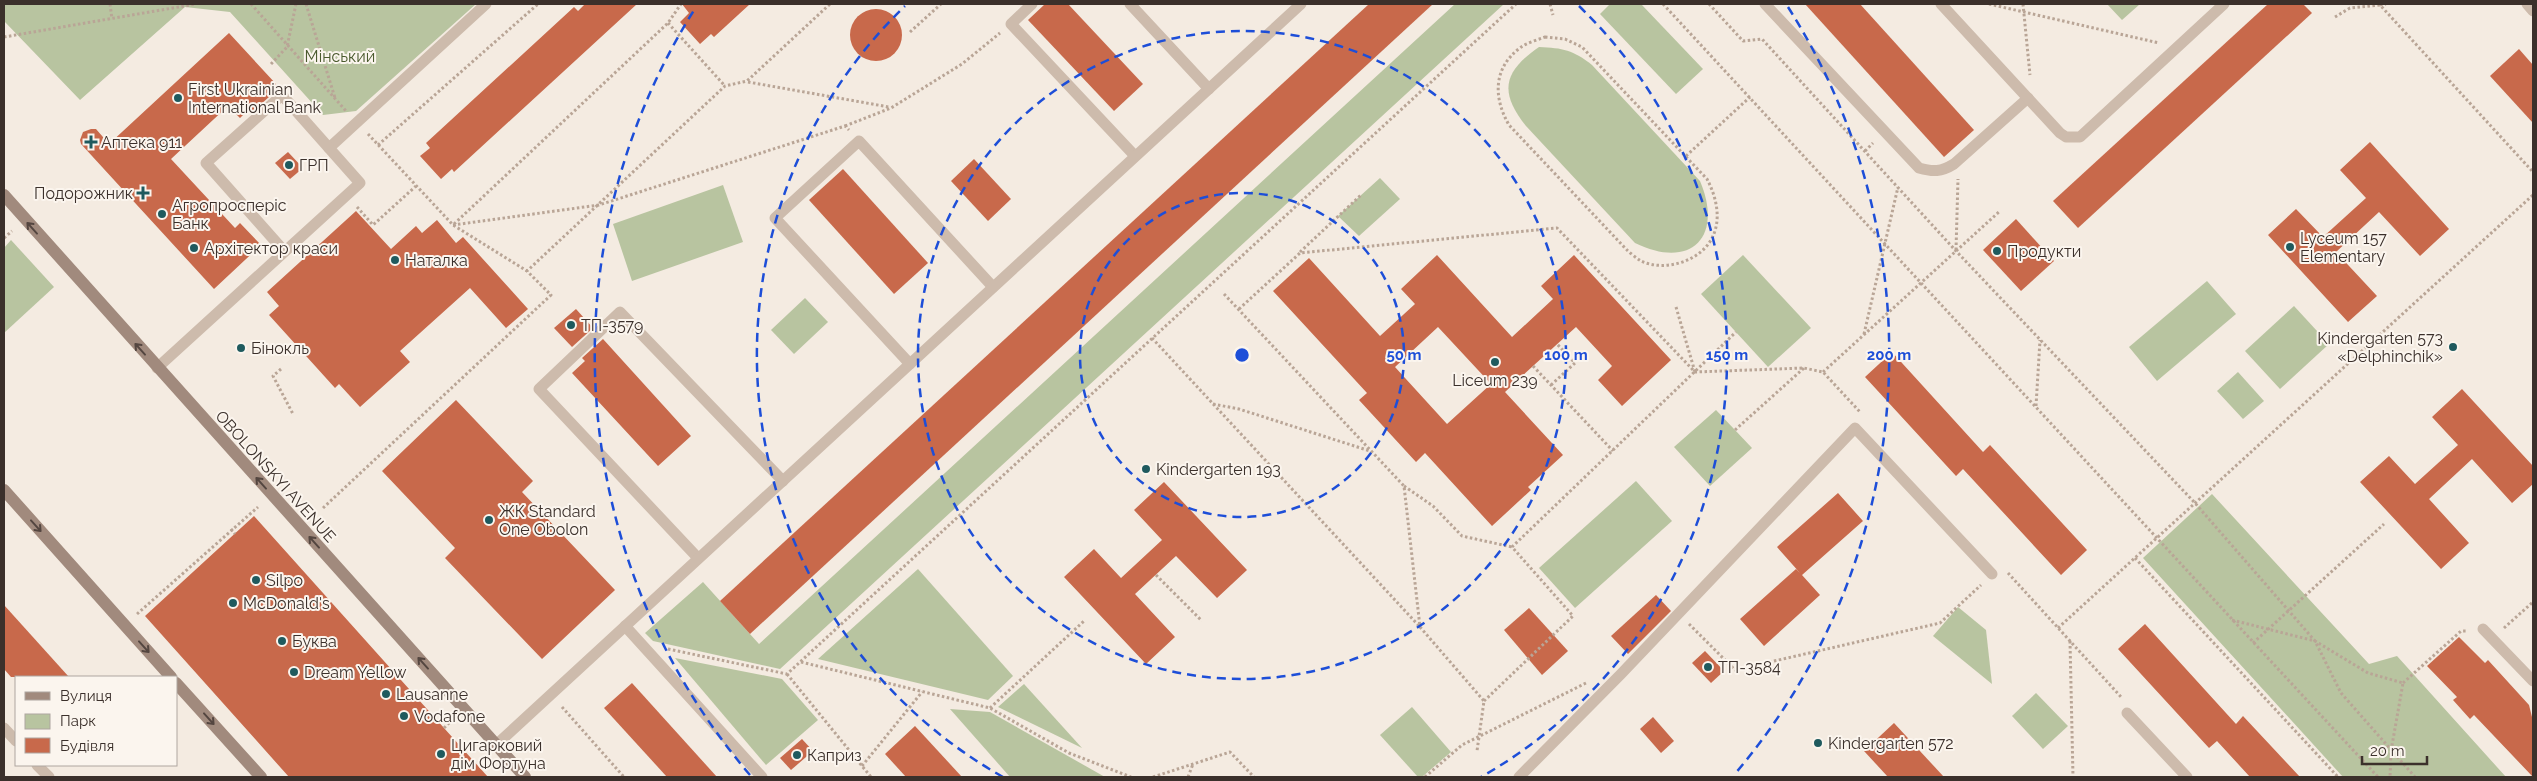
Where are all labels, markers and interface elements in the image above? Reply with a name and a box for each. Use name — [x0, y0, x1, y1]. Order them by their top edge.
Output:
park label: Мінський — [305, 47, 375, 66]
place label: First Ukrainian International Bank — [188, 80, 321, 117]
marker: First Ukrainian International Bank — [172, 92, 184, 104]
place label: Аптека 911 — [101, 133, 182, 152]
marker: Аптека 911 — [85, 136, 97, 148]
place label: ГРП — [299, 156, 329, 175]
marker: ГРП — [283, 159, 295, 171]
place label: Подорожник — [34, 184, 133, 203]
marker: Подорожник — [137, 187, 149, 199]
place label: Агропросперіс Банк — [172, 196, 287, 233]
marker: Агропросперіс Банк — [156, 208, 168, 220]
one-way arrow — [26, 222, 38, 235]
place label: Lyceum 157 Elementary — [2300, 229, 2387, 266]
place label: Архітектор краси — [204, 239, 338, 258]
marker: Lyceum 157 Elementary — [2284, 241, 2296, 253]
marker: Архітектор краси — [188, 242, 200, 254]
place label: Продукти — [2007, 242, 2081, 261]
marker: Продукти — [1991, 245, 2003, 257]
place label: Наталка — [405, 251, 468, 270]
marker: Наталка — [389, 254, 401, 266]
place label: ТП-3579 — [581, 316, 643, 335]
marker: ТП-3579 — [565, 319, 577, 331]
place label: Kindergarten 573 «Delphinchik» — [2317, 329, 2443, 366]
place label: Бінокль — [251, 339, 309, 358]
marker: Kindergarten 573 «Delphinchik» — [2447, 341, 2459, 353]
marker: Бінокль — [235, 342, 247, 354]
one-way arrow — [135, 343, 146, 356]
centre of rings — [1233, 346, 1251, 364]
text: 50 m — [1386, 346, 1422, 364]
text: 100 m — [1544, 346, 1588, 364]
text: 150 m — [1706, 346, 1748, 364]
text: 200 m — [1867, 346, 1911, 364]
marker: Liceum 239 — [1489, 356, 1501, 368]
place label: Liceum 239 — [1452, 371, 1538, 390]
street label: OBOLONSKYI AVENUE — [212, 407, 340, 546]
place label: Kindergarten 193 — [1156, 460, 1281, 479]
marker: Kindergarten 193 — [1140, 463, 1152, 475]
one-way arrow — [255, 477, 267, 490]
place label: ЖК Standard One Obolon — [499, 502, 596, 539]
marker: ЖК Standard One Obolon — [483, 514, 495, 526]
one-way arrow — [30, 520, 42, 533]
one-way arrow — [308, 536, 320, 549]
place label: Silpo — [266, 571, 303, 590]
marker: Silpo — [250, 574, 262, 586]
place label: McDonald's — [243, 594, 330, 613]
marker: McDonald's — [227, 597, 239, 609]
place label: Буква — [292, 632, 337, 651]
marker: Буква — [276, 635, 288, 647]
one-way arrow — [138, 641, 150, 654]
one-way arrow — [417, 656, 428, 669]
place label: ТП-3584 — [1718, 658, 1781, 677]
marker: ТП-3584 — [1702, 661, 1714, 673]
place label: Dream Yellow — [304, 663, 406, 682]
marker: Dream Yellow — [288, 666, 300, 678]
legend — [15, 676, 178, 766]
place label: Lausanne — [396, 685, 468, 704]
text: Вулиця — [60, 687, 112, 705]
marker: Lausanne — [380, 688, 392, 700]
place label: Vodafone — [414, 707, 485, 726]
marker: Vodafone — [398, 710, 410, 722]
text: Парк — [60, 712, 96, 730]
one-way arrow — [203, 713, 215, 726]
place label: Kindergarten 572 — [1828, 734, 1954, 753]
scale bar — [2362, 734, 2427, 766]
place label: Цигарковий дім Фортуна — [451, 736, 546, 773]
text: Будівля — [60, 737, 114, 755]
marker: Kindergarten 572 — [1812, 737, 1824, 749]
text: 20 m — [2370, 742, 2405, 760]
place label: Каприз — [807, 746, 862, 765]
marker: Цигарковий дім Фортуна — [435, 748, 447, 760]
marker: Каприз — [791, 749, 803, 761]

